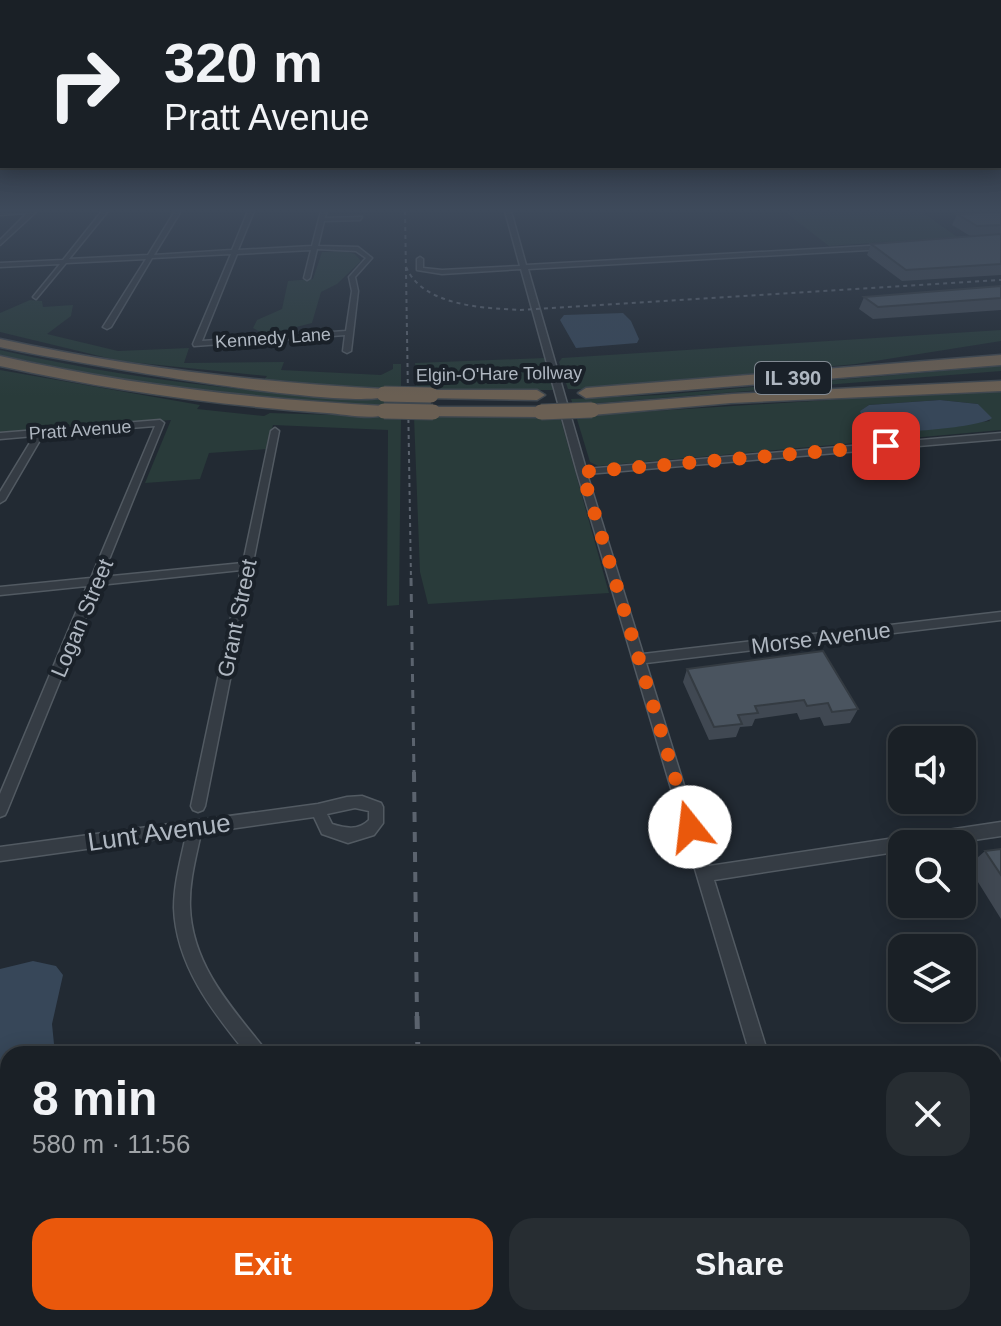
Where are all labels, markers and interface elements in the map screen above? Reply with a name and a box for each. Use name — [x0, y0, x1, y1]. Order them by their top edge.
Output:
text: 320 m — [164, 31, 323, 94]
icon: right — [32, 32, 136, 136]
text: Pratt Avenue — [164, 97, 370, 138]
street label: Kennedy Lane — [214, 324, 332, 352]
road number: IL 390 — [755, 362, 831, 394]
street label: Elgin-O'Hare Tollway — [416, 363, 582, 385]
pin — [852, 412, 920, 480]
street label: Pratt Avenue — [28, 416, 132, 444]
icon: arrive — [864, 424, 908, 468]
street label: Logan Street — [46, 555, 118, 681]
street label: Grant Street — [212, 557, 262, 679]
street label: Morse Avenue — [750, 617, 892, 659]
map controls — [888, 726, 976, 1022]
button: sound — [888, 726, 976, 814]
position arrow — [648, 785, 732, 869]
street label: Lunt Avenue — [86, 807, 232, 857]
button: search — [888, 830, 976, 918]
button: layers — [888, 934, 976, 1022]
text: 8 min — [32, 1072, 157, 1125]
button: close — [886, 1072, 970, 1156]
text: 580 m · 11:56 — [32, 1129, 191, 1159]
button: Exit — [32, 1218, 493, 1310]
button: Share — [509, 1218, 970, 1310]

